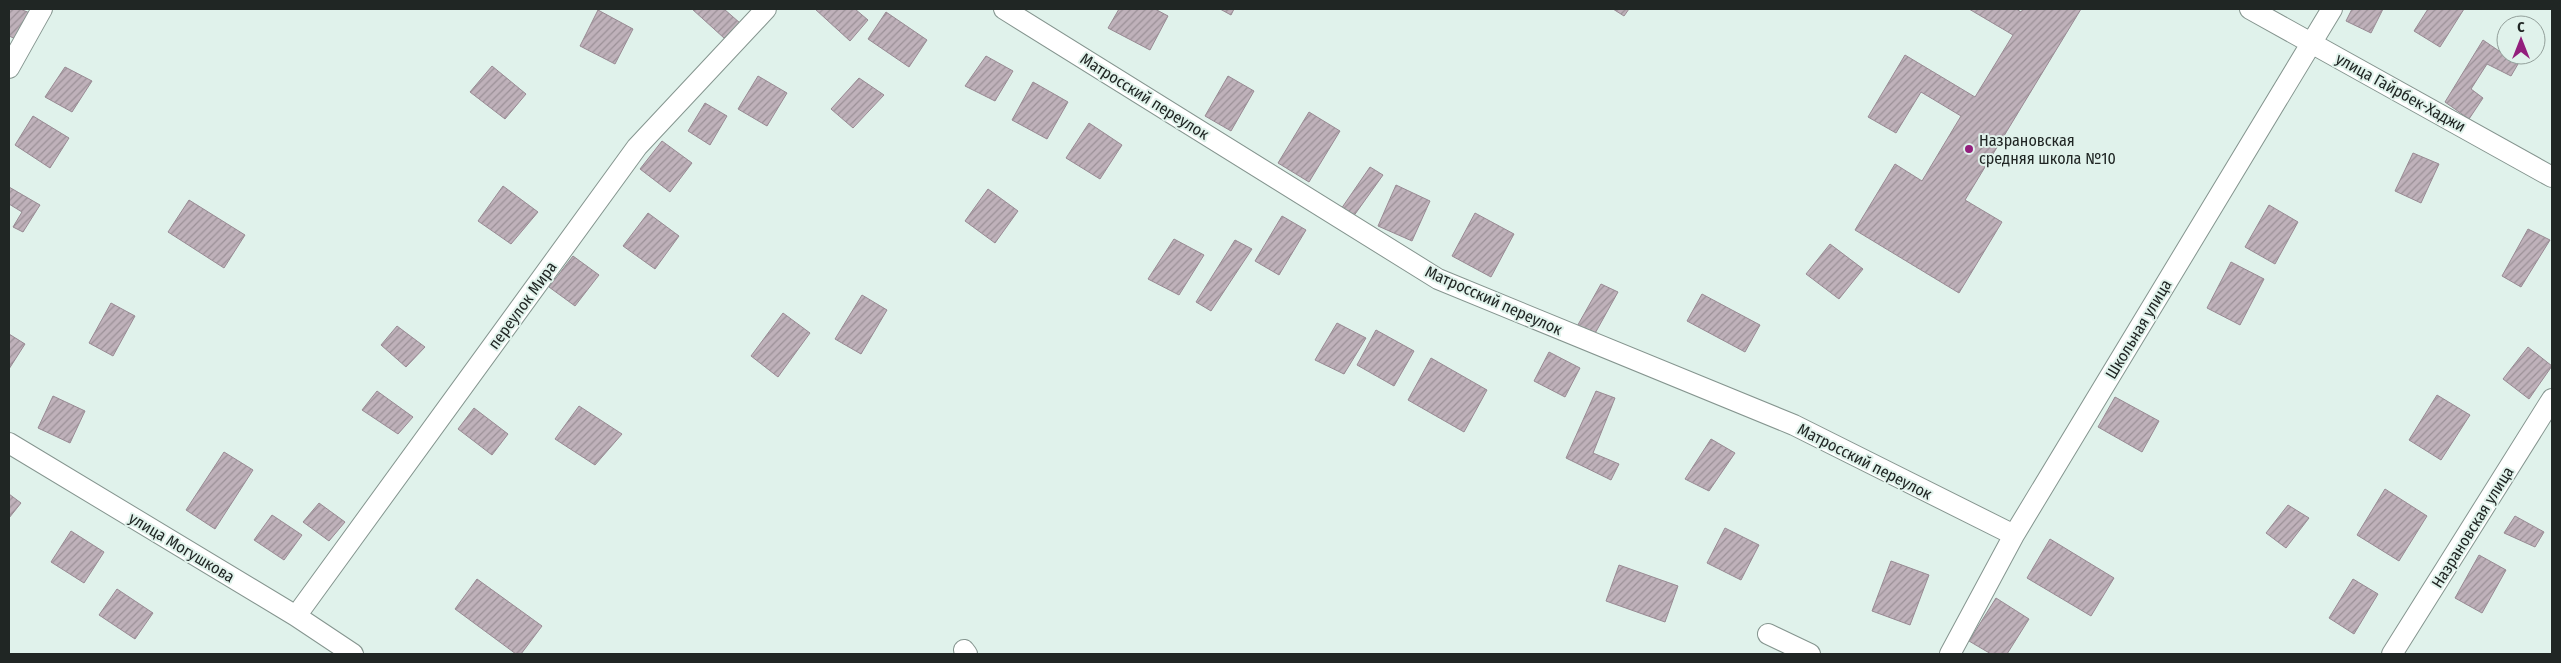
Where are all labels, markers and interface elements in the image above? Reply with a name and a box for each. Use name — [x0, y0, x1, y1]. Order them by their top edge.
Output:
north arrow — [2496, 15, 2546, 65]
text: С — [2517, 19, 2525, 36]
street label: Матросский переулок — [1077, 49, 1213, 144]
street label: улица Гайрбек-Хаджи — [2333, 49, 2469, 136]
place label: Назрановская средняя школа №10 — [1979, 131, 2116, 168]
marker: Назрановская средняя школа №10 — [1963, 143, 1975, 155]
street label: переулок Мира — [484, 258, 561, 353]
street label: Матросский переулок — [1422, 262, 1566, 339]
street label: Школьная улица — [2101, 276, 2176, 382]
street label: Матросский переулок — [1795, 419, 1935, 504]
street label: Назрановская улица — [2427, 463, 2518, 591]
street label: улица Могушкова — [125, 508, 238, 587]

